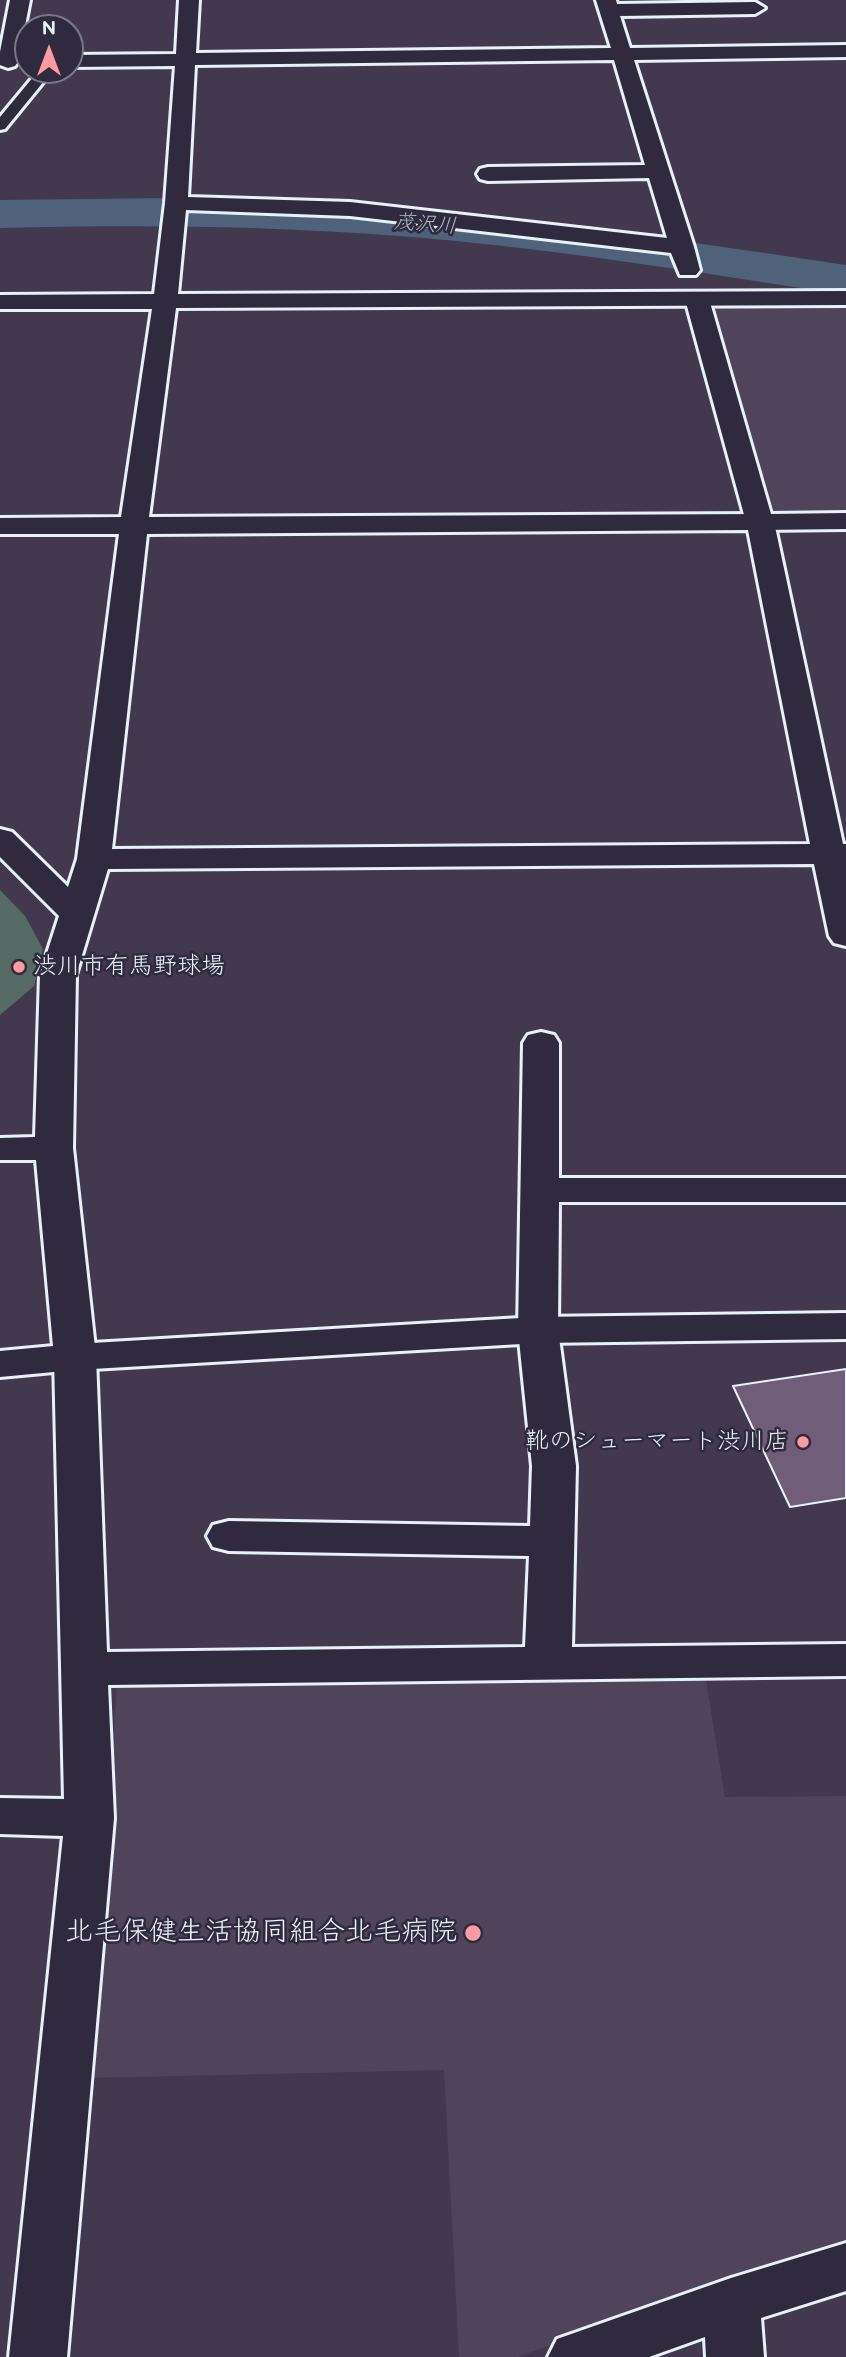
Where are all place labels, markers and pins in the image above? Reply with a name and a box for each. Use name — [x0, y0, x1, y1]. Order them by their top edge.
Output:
place label: 渋川市有馬野球場 — [33, 953, 225, 981]
marker: 渋川市有馬野球場 — [11, 959, 27, 975]
place label: 靴のシューマート渋川店 — [525, 1428, 789, 1456]
marker: 靴のシューマート渋川店 — [795, 1434, 811, 1450]
place label: 北毛保健生活協同組合北毛病院 — [65, 1916, 457, 1950]
marker: 北毛保健生活協同組合北毛病院 — [463, 1923, 483, 1943]

